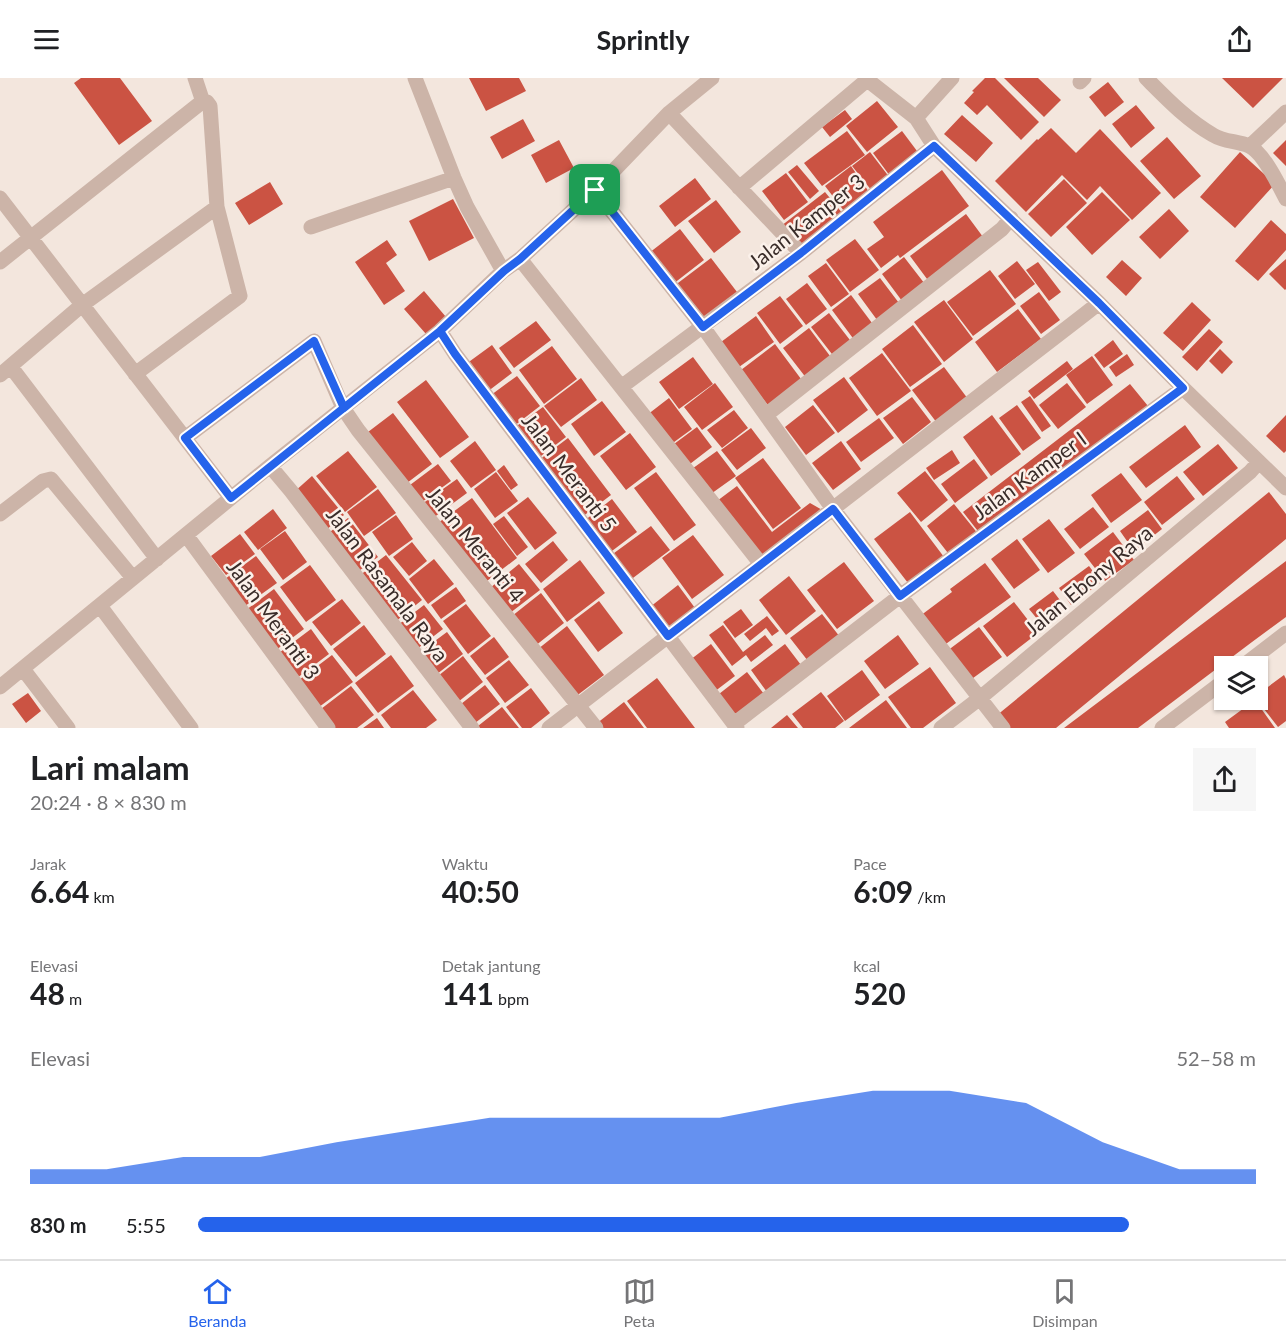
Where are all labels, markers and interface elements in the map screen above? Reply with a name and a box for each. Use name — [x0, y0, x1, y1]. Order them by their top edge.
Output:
icon: menu — [30, 23, 63, 56]
text: Sprintly — [597, 23, 689, 56]
icon: share — [1223, 23, 1256, 56]
pin — [569, 164, 620, 215]
street label: Jalan Kamper 3 — [743, 168, 869, 274]
icon: arrive — [578, 173, 611, 206]
street label: Jalan Meranti 5 — [517, 408, 623, 536]
street label: Jalan Kamper I — [967, 425, 1091, 525]
street label: Jalan Meranti 4 — [422, 481, 530, 607]
street label: Jalan Rasamala Raya — [322, 502, 454, 666]
street label: Jalan Ebony Raya — [1019, 519, 1157, 641]
street label: Jalan Meranti 3 — [222, 554, 326, 684]
map controls — [1214, 656, 1268, 710]
button: layers — [1214, 656, 1268, 710]
text: Lari malam — [30, 747, 190, 787]
button: share — [1193, 748, 1256, 811]
text: 20:24 · 8 × 830 m — [30, 790, 187, 814]
text: Jarak — [30, 854, 66, 873]
text: Waktu — [442, 854, 488, 873]
text: Pace — [853, 854, 887, 873]
text: 6.64 — [30, 873, 89, 909]
text: 40:50 — [442, 873, 519, 909]
text: 6:09 — [853, 873, 913, 909]
text: km — [89, 887, 115, 906]
text: /km — [913, 887, 946, 906]
text: Elevasi — [30, 956, 78, 975]
text: Detak jantung — [442, 956, 541, 975]
text: kcal — [853, 956, 880, 975]
text: 48 — [30, 975, 65, 1011]
text: 141 — [442, 975, 494, 1011]
text: 520 — [853, 975, 906, 1011]
text: m — [65, 989, 82, 1008]
text: bpm — [494, 989, 529, 1008]
text: Elevasi — [30, 1046, 90, 1070]
text: 52–58 m — [1176, 1046, 1256, 1070]
text: 830 m — [30, 1213, 86, 1237]
text: 5:55 — [126, 1213, 166, 1237]
tab: Beranda — [188, 1275, 246, 1330]
tab: Peta — [623, 1275, 656, 1330]
tab: Disimpan — [1032, 1275, 1098, 1330]

